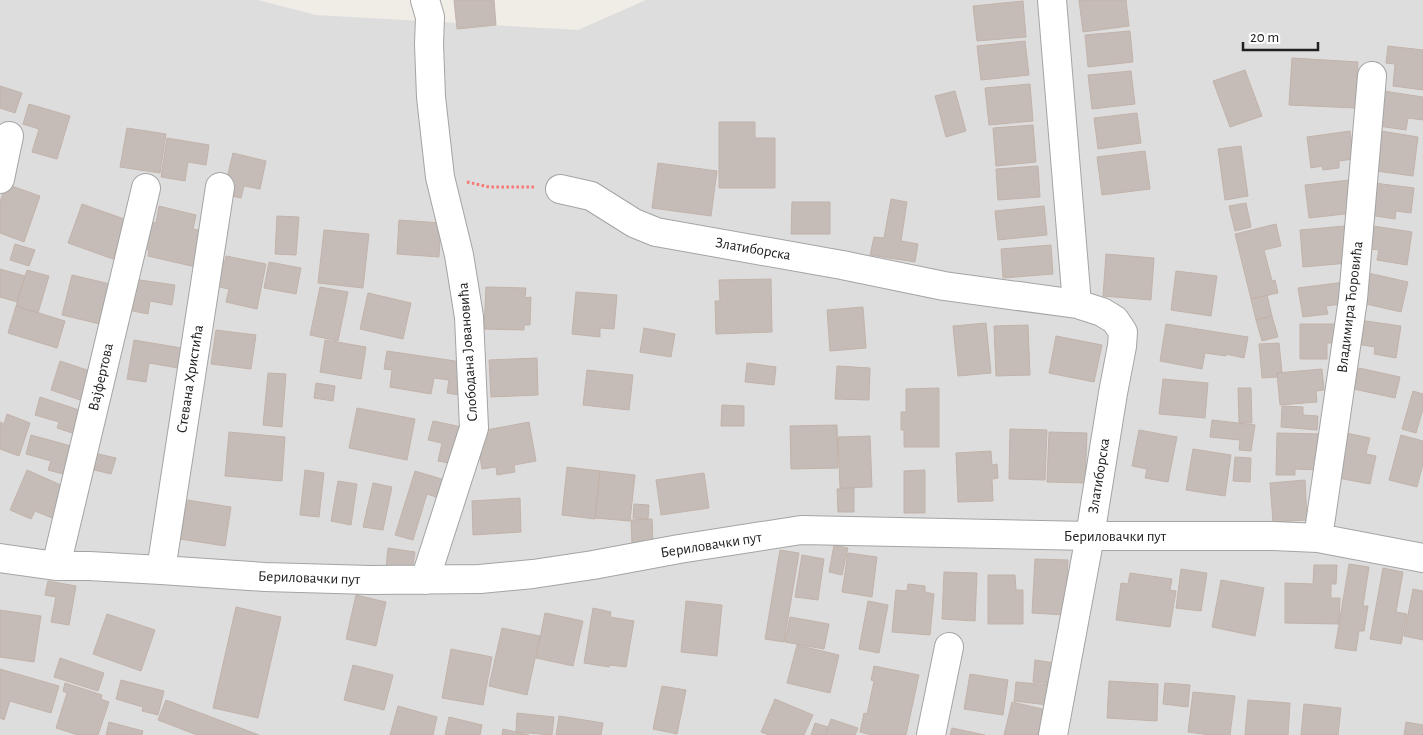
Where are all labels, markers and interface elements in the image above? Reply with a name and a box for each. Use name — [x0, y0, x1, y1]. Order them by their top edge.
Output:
scale bar — [1243, 20, 1318, 52]
text: 20 m — [1250, 30, 1279, 45]
street label: Златиборска — [714, 235, 792, 263]
street label: Владимира Ћоровића — [1334, 240, 1366, 374]
street label: Слободана Јовановића — [456, 282, 480, 422]
street label: Стевана Христића — [174, 324, 206, 434]
street label: Вајфертова — [86, 342, 116, 412]
street label: Златиборска — [1086, 437, 1112, 515]
street label: Бериловачки пут — [659, 529, 763, 560]
street label: Бериловачки пут — [1064, 529, 1167, 544]
street label: Бериловачки пут — [258, 569, 361, 587]

